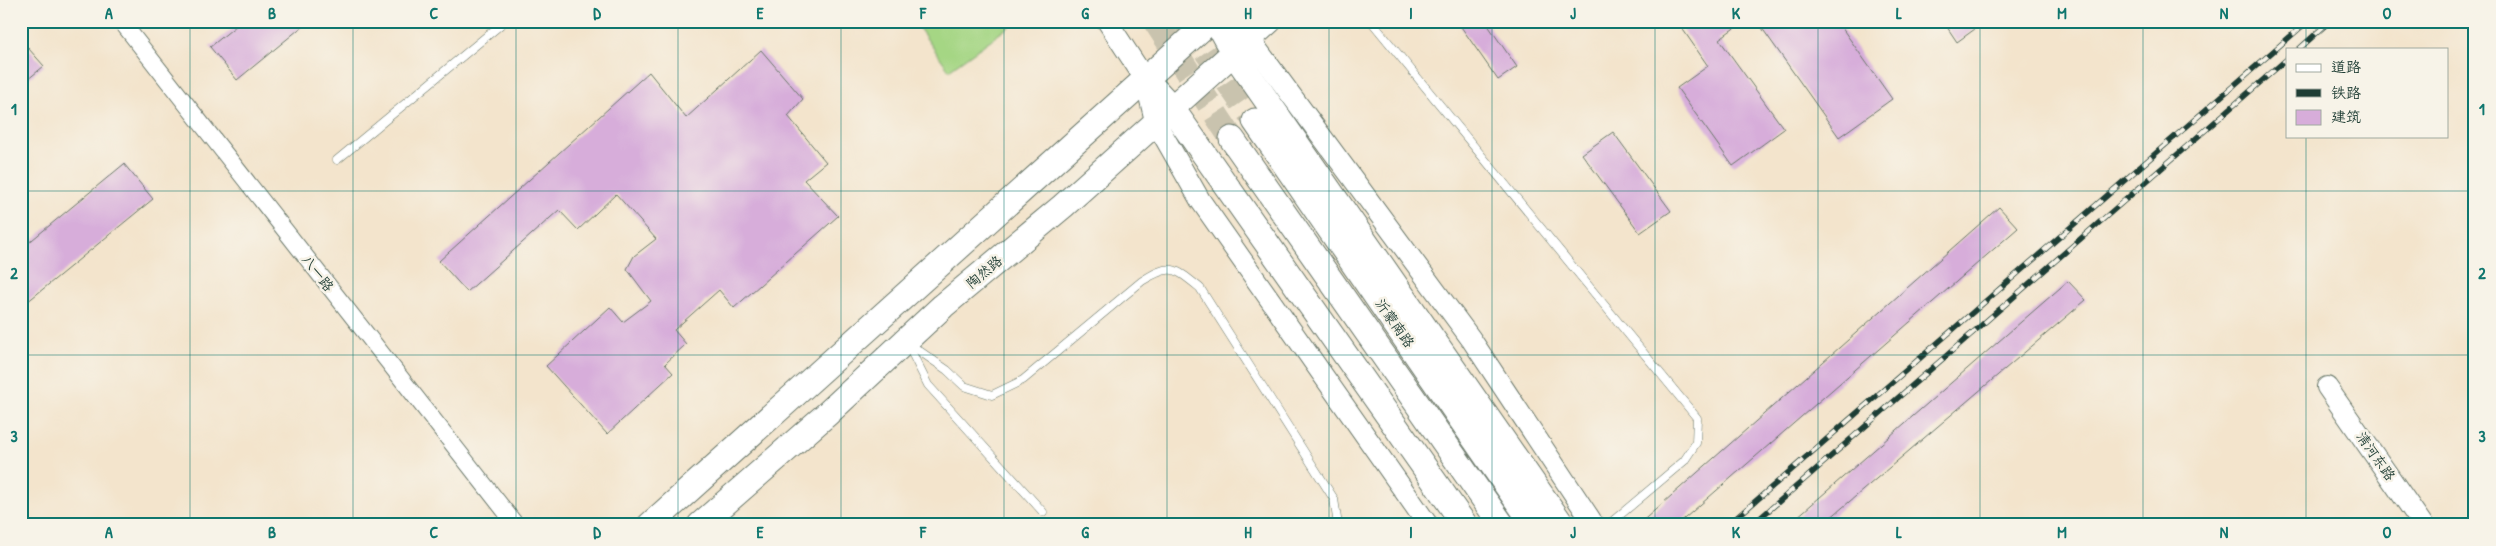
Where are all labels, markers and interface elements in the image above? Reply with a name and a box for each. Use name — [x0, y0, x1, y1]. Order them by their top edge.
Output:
text: A — [105, 2, 113, 24]
text: B — [268, 2, 276, 24]
text: C — [430, 2, 439, 24]
text: D — [593, 2, 601, 24]
text: E — [756, 2, 764, 24]
text: F — [919, 2, 927, 24]
text: G — [1081, 2, 1089, 24]
text: H — [1244, 2, 1252, 24]
text: I — [1409, 2, 1413, 24]
text: J — [1570, 2, 1576, 24]
text: K — [1732, 2, 1741, 24]
text: L — [1896, 2, 1902, 24]
text: M — [2057, 2, 2067, 24]
text: N — [2220, 2, 2229, 24]
text: O — [2383, 2, 2392, 24]
legend — [2286, 48, 2448, 138]
text: 道路 — [2331, 56, 2361, 77]
text: 铁路 — [2331, 82, 2361, 103]
text: 1 — [11, 98, 17, 120]
text: 1 — [2479, 98, 2485, 120]
text: 建筑 — [2331, 106, 2361, 127]
street label: 八一路 — [298, 250, 339, 295]
street label: 陶然路 — [961, 251, 1006, 292]
text: 2 — [10, 262, 18, 284]
text: 2 — [2478, 262, 2486, 284]
street label: 沂蒙南路 — [1372, 294, 1419, 351]
text: 3 — [10, 425, 18, 447]
text: 3 — [2478, 425, 2486, 447]
street label: 清河东路 — [2353, 427, 2400, 484]
text: A — [105, 521, 113, 543]
text: B — [268, 521, 276, 543]
text: C — [430, 521, 439, 543]
text: D — [593, 521, 601, 543]
text: E — [756, 521, 764, 543]
text: F — [919, 521, 927, 543]
text: G — [1081, 521, 1089, 543]
text: H — [1244, 521, 1252, 543]
text: I — [1409, 521, 1413, 543]
text: J — [1570, 521, 1576, 543]
text: K — [1732, 521, 1741, 543]
text: L — [1896, 521, 1902, 543]
text: M — [2057, 521, 2067, 543]
text: N — [2220, 521, 2229, 543]
text: O — [2383, 521, 2392, 543]

